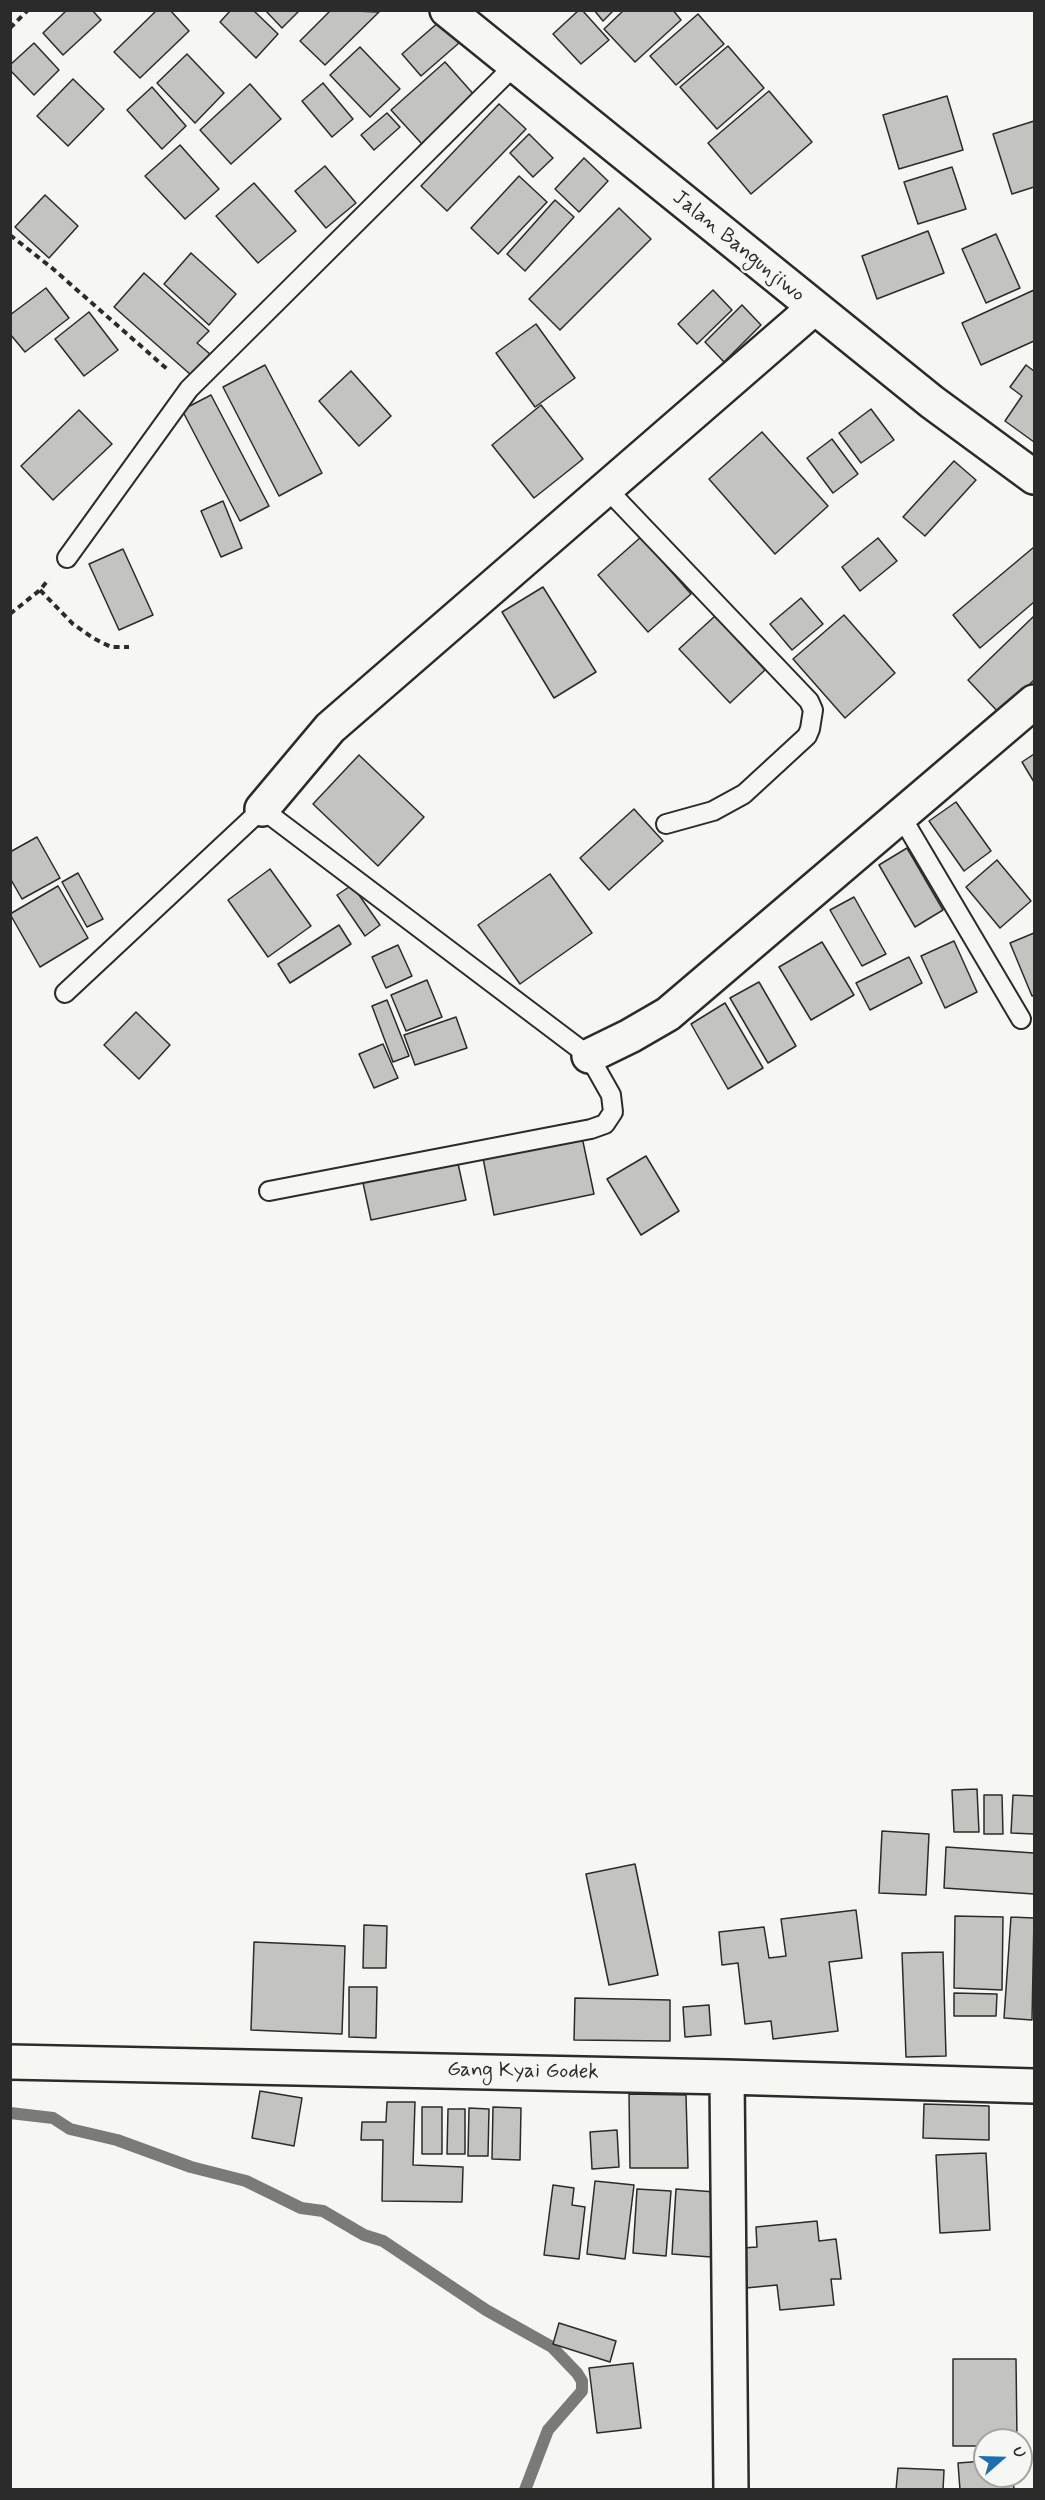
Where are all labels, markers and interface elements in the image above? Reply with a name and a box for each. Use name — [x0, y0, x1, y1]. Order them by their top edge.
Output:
street label: Jalan Bangunjiwo — [667, 186, 809, 308]
street label: Gang Kyai Godek — [447, 2058, 599, 2086]
north arrow — [973, 2428, 1033, 2488]
text: U — [1007, 2444, 1030, 2461]

